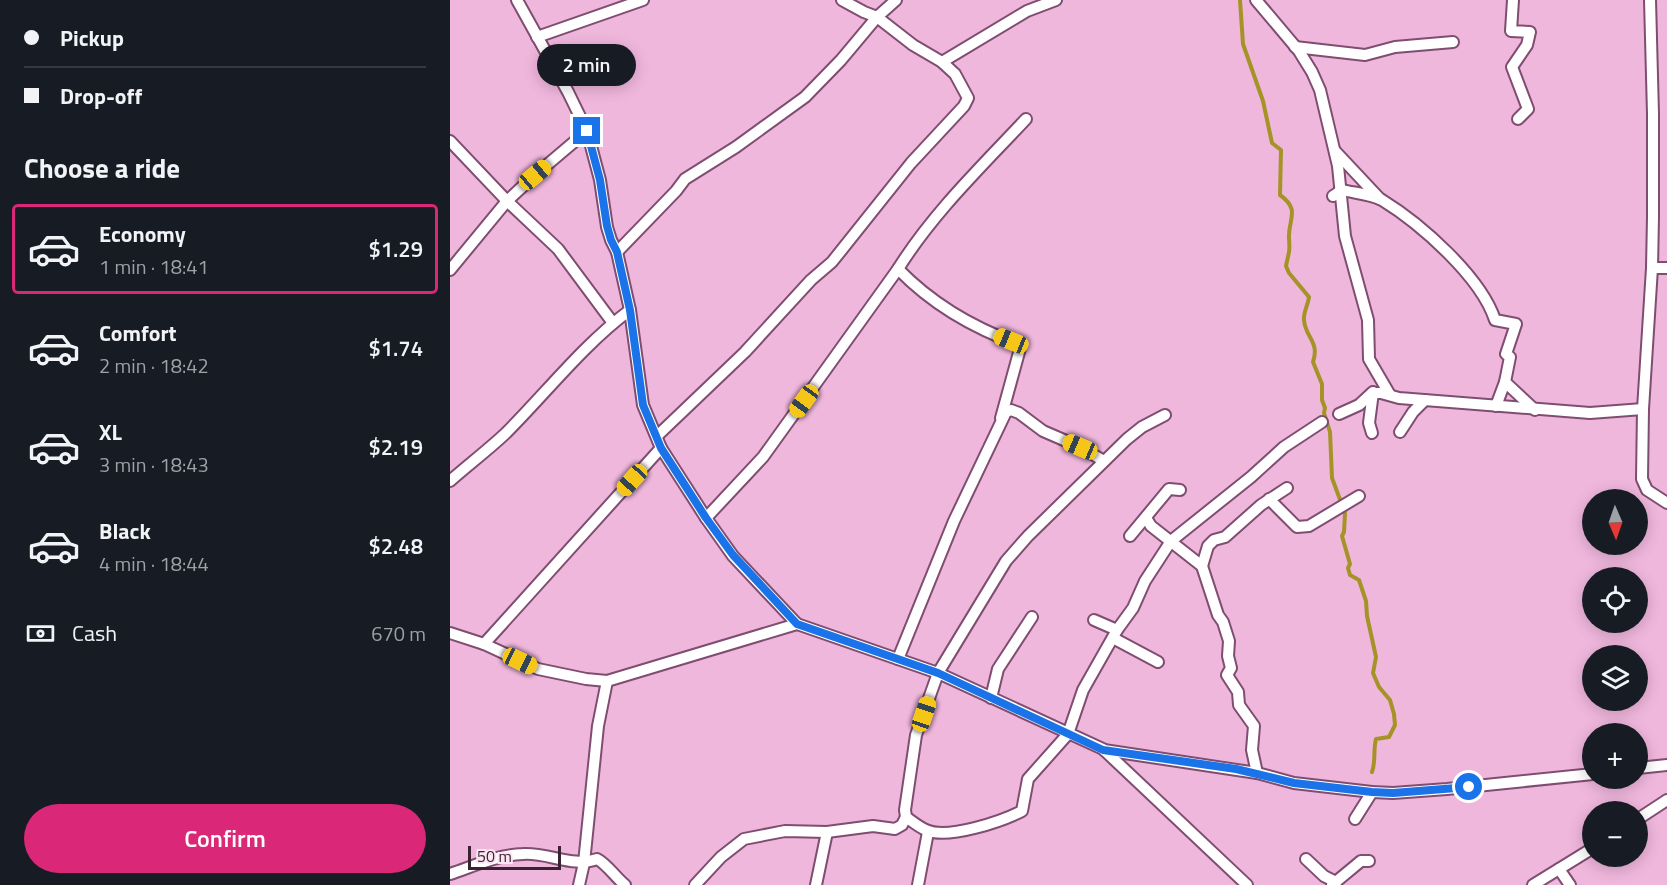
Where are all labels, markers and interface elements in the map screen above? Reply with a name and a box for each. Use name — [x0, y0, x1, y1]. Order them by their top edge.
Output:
text: Pickup — [60, 21, 124, 55]
callout: 2 min — [538, 44, 636, 86]
text: 2 min — [562, 49, 611, 80]
text: Drop-off — [60, 79, 142, 113]
route end — [573, 117, 600, 144]
text: Choose a ride — [24, 147, 180, 188]
car — [515, 157, 555, 193]
text: Economy — [99, 217, 186, 251]
icon: car — [27, 222, 81, 276]
text: $1.29 — [368, 232, 423, 266]
text: 1 min · 18:41 — [99, 251, 209, 282]
text: Comfort — [99, 316, 177, 350]
icon: car — [27, 321, 81, 375]
car — [991, 326, 1031, 356]
text: $1.74 — [368, 331, 423, 365]
text: 2 min · 18:42 — [99, 350, 209, 381]
car — [786, 381, 822, 421]
text: XL — [99, 415, 122, 449]
icon: car — [27, 420, 81, 474]
text: $2.19 — [368, 430, 423, 464]
car — [1060, 432, 1100, 462]
text: 3 min · 18:43 — [99, 449, 209, 480]
car — [613, 461, 651, 499]
north arrow — [1582, 489, 1648, 555]
map controls — [1582, 489, 1648, 867]
text: Black — [99, 514, 151, 548]
icon: car — [27, 519, 81, 573]
text: $2.48 — [368, 529, 423, 563]
text: 4 min · 18:44 — [99, 548, 209, 579]
button: locate — [1582, 567, 1648, 633]
text: Cash — [72, 616, 117, 650]
icon: cash — [24, 617, 57, 650]
text: 670 m — [371, 618, 426, 649]
car — [500, 645, 540, 677]
button: layers — [1582, 645, 1648, 711]
car — [910, 694, 938, 734]
button: + — [1582, 723, 1648, 789]
route start — [1455, 773, 1482, 800]
button: − — [1582, 801, 1648, 867]
button: Confirm — [24, 804, 426, 873]
scale bar — [468, 843, 561, 870]
text: 50 m — [477, 844, 512, 868]

